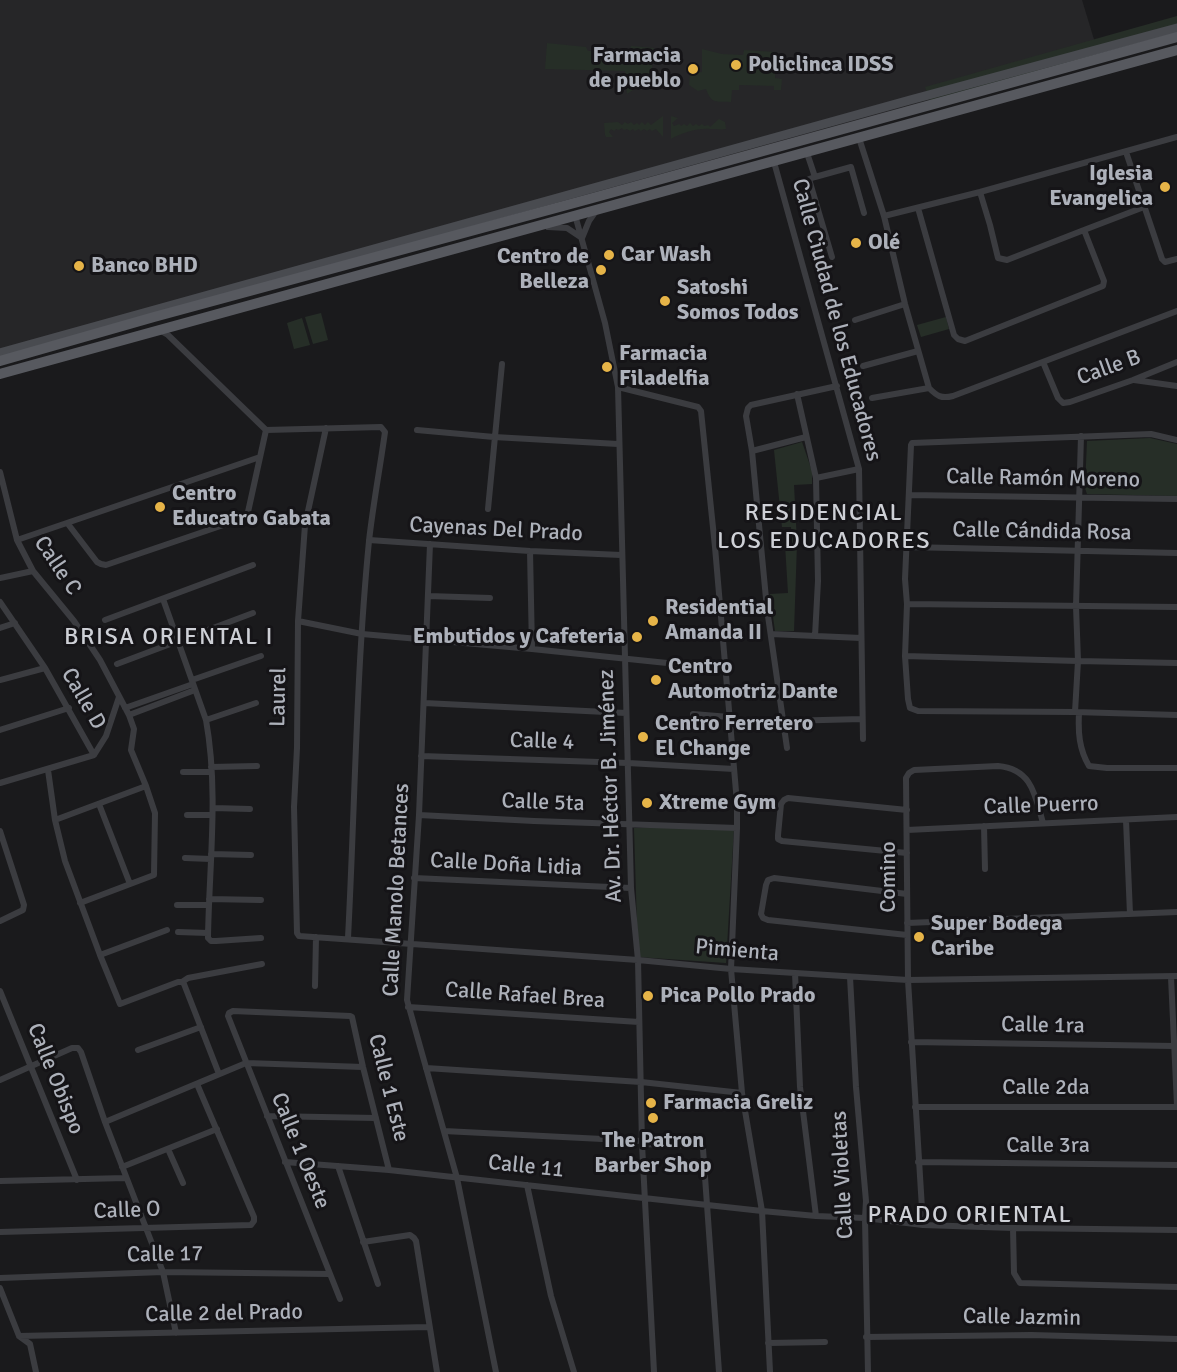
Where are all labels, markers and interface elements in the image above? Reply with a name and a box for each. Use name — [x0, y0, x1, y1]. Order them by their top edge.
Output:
place label: Farmacia de pueblo — [589, 43, 681, 94]
place label: Policlinca IDSS — [748, 52, 893, 78]
marker: Policlinca IDSS — [729, 58, 743, 72]
marker: Farmacia de pueblo — [686, 62, 700, 76]
place label: Iglesia Evangelica — [1049, 161, 1153, 212]
street label: Calle Ciudad de los Educadores — [786, 176, 886, 464]
marker: Iglesia Evangelica — [1158, 180, 1172, 194]
place label: Olé — [868, 230, 900, 256]
marker: Olé — [849, 236, 863, 250]
place label: Car Wash — [621, 242, 711, 268]
place label: Centro de Belleza — [497, 244, 589, 296]
marker: Car Wash — [602, 248, 616, 262]
place label: Banco BHD — [91, 253, 198, 279]
marker: Banco BHD — [72, 259, 86, 273]
marker: Centro de Belleza — [594, 263, 608, 277]
place label: Satoshi Somos Todos — [677, 275, 798, 326]
marker: Satoshi Somos Todos — [658, 294, 672, 308]
place label: Farmacia Filadelfia — [619, 341, 709, 392]
street label: Calle B — [1074, 344, 1144, 392]
marker: Farmacia Filadelfia — [600, 360, 614, 374]
street label: Calle Ramón Moreno — [946, 464, 1140, 494]
place label: Centro Educatro Gabata — [172, 481, 331, 532]
marker: Centro Educatro Gabata — [153, 500, 167, 514]
district label: RESIDENCIAL LOS EDUCADORES — [717, 500, 931, 556]
street label: Cayenas Del Prado — [409, 512, 583, 548]
street label: Calle Cándida Rosa — [952, 517, 1132, 547]
street label: Calle C — [28, 531, 86, 601]
place label: Residential Amanda II — [665, 595, 773, 646]
marker: Residential Amanda II — [646, 614, 660, 628]
district label: BRISA ORIENTAL I — [64, 624, 274, 652]
place label: Embutidos y Cafeteria — [413, 624, 625, 650]
marker: Embutidos y Cafeteria — [630, 630, 644, 644]
place label: Centro Automotriz Dante — [668, 654, 838, 706]
street label: Calle D — [55, 663, 111, 735]
street label: Laurel — [265, 667, 293, 727]
street label: Av. Dr. Héctor B. Jiménez — [594, 669, 628, 903]
marker: Centro Automotriz Dante — [649, 673, 663, 687]
place label: Centro Ferretero El Change — [655, 711, 813, 762]
street label: Calle 4 — [509, 728, 575, 756]
marker: Centro Ferretero El Change — [636, 730, 650, 744]
street label: Calle Manolo Betances — [378, 783, 416, 997]
street label: Calle 5ta — [501, 788, 585, 818]
place label: Xtreme Gym — [659, 790, 776, 816]
street label: Calle Puerro — [983, 791, 1099, 821]
marker: Xtreme Gym — [640, 796, 654, 810]
street label: Comino — [876, 841, 902, 913]
street label: Calle Doña Lidia — [429, 848, 583, 882]
place label: Super Bodega Caribe — [931, 911, 1063, 962]
marker: Super Bodega Caribe — [912, 930, 926, 944]
street label: Pimienta — [694, 934, 780, 968]
street label: Calle Rafael Brea — [444, 977, 606, 1015]
place label: Pica Pollo Prado — [660, 983, 815, 1009]
marker: Pica Pollo Prado — [641, 989, 655, 1003]
street label: Calle 1ra — [1001, 1012, 1085, 1040]
street label: Calle Obispo — [21, 1020, 89, 1138]
street label: Calle 1 Este — [362, 1031, 414, 1145]
street label: Calle 2da — [1002, 1075, 1090, 1101]
street label: Calle 1 Oeste — [265, 1089, 335, 1213]
place label: Farmacia Greliz — [663, 1090, 813, 1116]
marker: Farmacia Greliz — [644, 1096, 658, 1110]
street label: Calle Violetas — [826, 1110, 860, 1240]
marker: The Patron Barber Shop — [646, 1111, 660, 1125]
place label: The Patron Barber Shop — [594, 1128, 712, 1180]
street label: Calle 3ra — [1006, 1133, 1090, 1159]
street label: Calle 11 — [487, 1150, 565, 1184]
street label: Calle O — [93, 1197, 161, 1225]
district label: PRADO ORIENTAL — [868, 1202, 1072, 1230]
street label: Calle 17 — [127, 1241, 203, 1269]
street label: Calle 2 del Prado — [145, 1299, 303, 1329]
street label: Calle Jazmin — [963, 1304, 1081, 1332]

